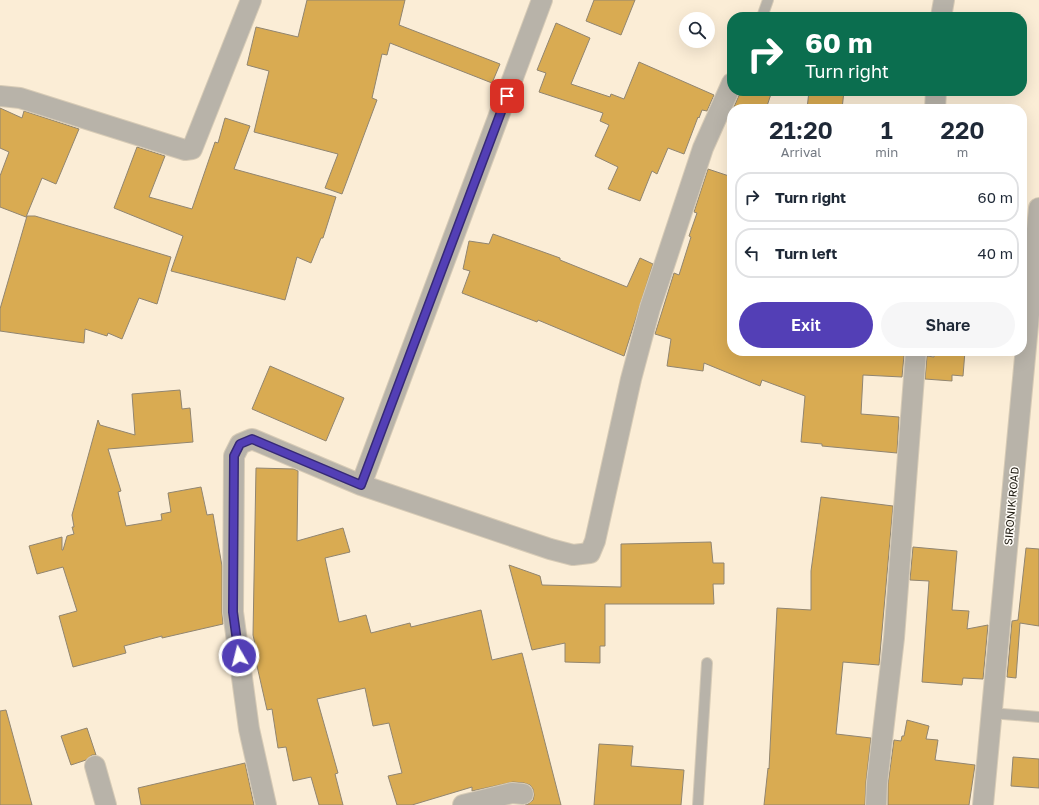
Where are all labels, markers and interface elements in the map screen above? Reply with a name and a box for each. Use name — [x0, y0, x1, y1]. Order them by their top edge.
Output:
map controls — [679, 12, 715, 48]
button: search — [679, 12, 715, 48]
text: 60 m — [805, 26, 872, 59]
icon: right — [739, 28, 791, 80]
text: Turn right — [805, 60, 889, 82]
pin — [490, 79, 524, 113]
icon: arrive — [496, 85, 518, 107]
text: 21:20 — [769, 115, 833, 144]
text: 1 — [881, 115, 893, 144]
text: 220 — [941, 115, 985, 144]
text: Arrival — [781, 144, 821, 160]
text: min — [875, 144, 898, 160]
text: m — [957, 144, 968, 160]
icon: right — [741, 186, 763, 208]
text: Turn right — [775, 188, 846, 206]
text: 60 m — [978, 188, 1013, 206]
icon: left — [741, 242, 763, 264]
text: Turn left — [775, 244, 837, 262]
text: 40 m — [978, 244, 1013, 262]
button: Exit — [739, 302, 873, 348]
button: Share — [881, 302, 1015, 348]
street label: SIRONIK ROAD — [1001, 466, 1021, 546]
position arrow — [218, 635, 260, 677]

